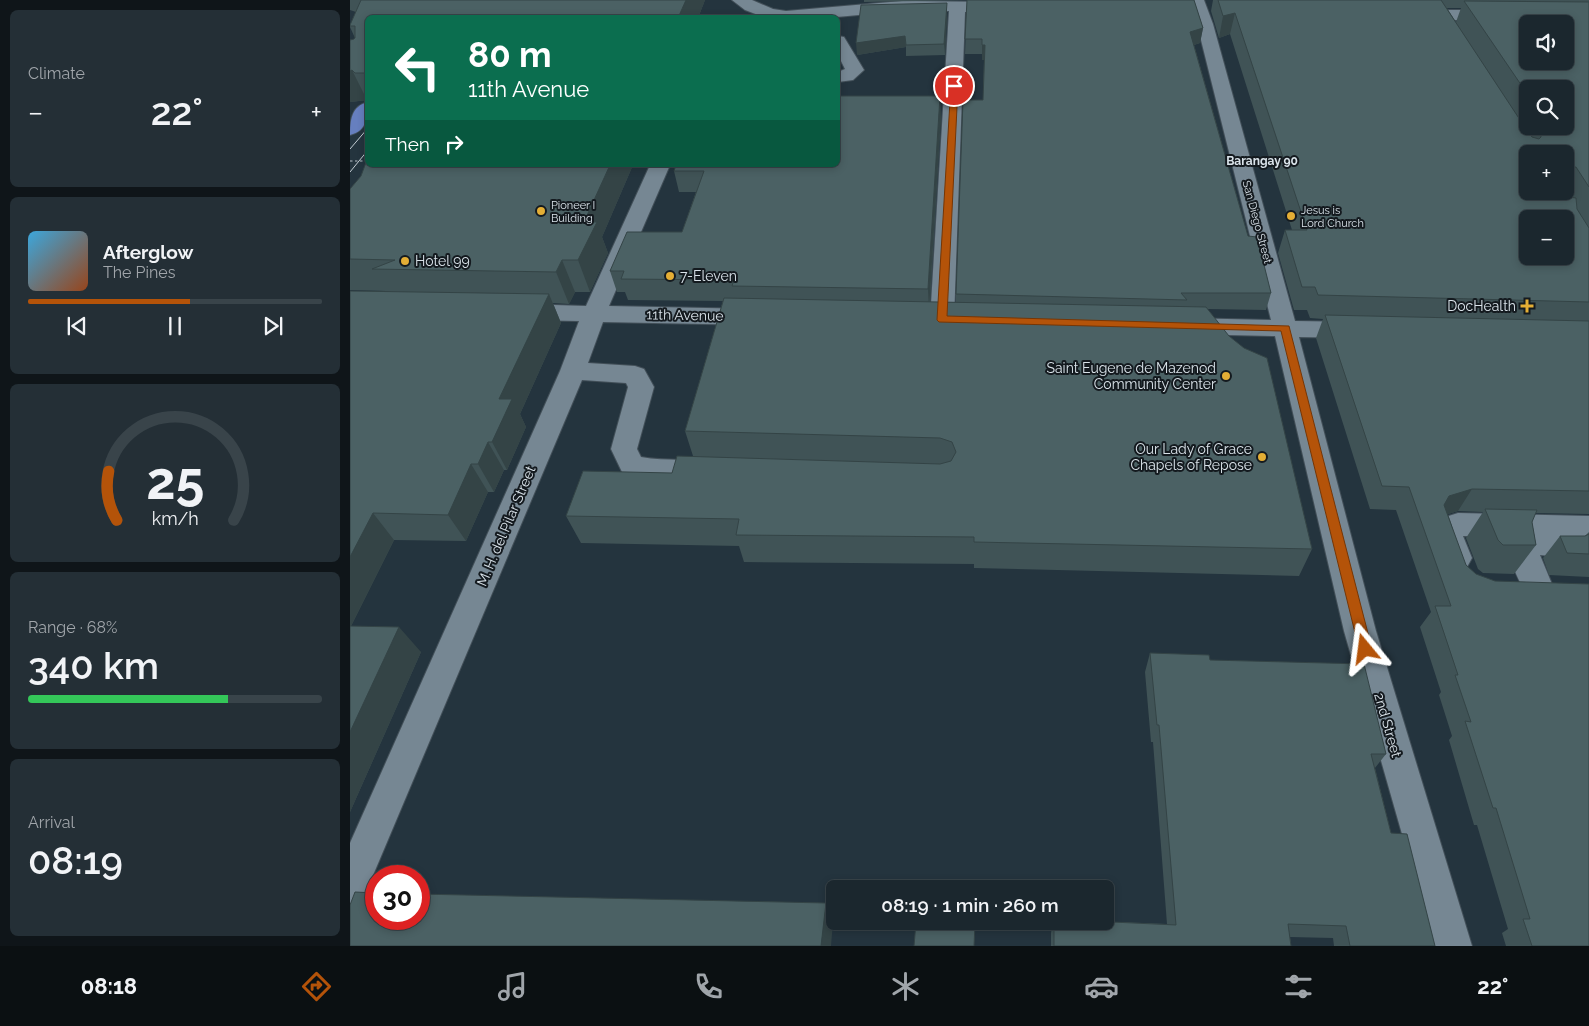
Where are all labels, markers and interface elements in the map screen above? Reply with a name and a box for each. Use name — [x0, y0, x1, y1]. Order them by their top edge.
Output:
map controls — [1519, 15, 1574, 265]
button: sound — [1519, 15, 1574, 70]
text: 80 m — [468, 34, 552, 75]
icon: left — [385, 35, 450, 100]
text: Climate — [28, 64, 85, 83]
pin — [933, 65, 975, 107]
icon: arrive — [940, 72, 968, 100]
text: 11th Avenue — [468, 76, 589, 102]
button: search — [1519, 80, 1574, 135]
text: 22° — [151, 89, 203, 134]
text: − — [28, 96, 43, 129]
text: + — [310, 96, 322, 129]
icon: right — [440, 130, 468, 158]
text: Then — [385, 133, 430, 155]
button: + — [1519, 145, 1574, 200]
district label: Barangay 90 — [1226, 154, 1298, 168]
street label: San Diego Street — [1240, 179, 1274, 265]
place label: Pioneer I Building — [551, 199, 595, 225]
place label: Jesus is Lord Church — [1301, 204, 1364, 230]
marker: Pioneer I Building — [535, 205, 547, 217]
marker: Jesus is Lord Church — [1285, 210, 1297, 222]
button: − — [1519, 210, 1574, 265]
text: Afterglow — [103, 241, 193, 263]
place label: Hotel 99 — [415, 253, 470, 269]
marker: Hotel 99 — [399, 255, 411, 267]
text: The Pines — [103, 263, 175, 282]
place label: 7-Eleven — [680, 268, 737, 284]
marker: 7-Eleven — [664, 270, 676, 282]
place label: DocHealth — [1447, 298, 1516, 314]
marker: DocHealth — [1520, 299, 1534, 313]
street label: 11th Avenue — [646, 306, 724, 324]
icon: previous — [63, 312, 91, 340]
icon: pause — [161, 312, 189, 340]
icon: next — [259, 312, 287, 340]
place label: Saint Eugene de Mazenod Community Center — [1046, 360, 1216, 392]
marker: Saint Eugene de Mazenod Community Center — [1220, 370, 1232, 382]
place label: Our Lady of Grace Chapels of Repose — [1130, 441, 1252, 473]
text: 25 — [146, 450, 204, 511]
marker: Our Lady of Grace Chapels of Repose — [1256, 451, 1268, 463]
street label: M. H. del Pilar Street — [473, 463, 539, 589]
text: km/h — [151, 508, 199, 529]
text: Range · 68% — [28, 618, 117, 637]
position arrow — [1338, 622, 1390, 674]
text: 340 km — [28, 643, 159, 688]
street label: 2nd Street — [1371, 691, 1405, 759]
text: Arrival — [28, 813, 75, 832]
text: 08:19 — [28, 838, 123, 883]
speed limit sign: 30 — [365, 865, 430, 930]
text: 08:19 · 1 min · 260 m — [881, 894, 1059, 916]
icon: directions — [299, 969, 334, 1004]
icon: music — [495, 969, 530, 1004]
icon: phone — [691, 969, 726, 1004]
icon: climate — [888, 969, 923, 1004]
icon: car — [1084, 969, 1119, 1004]
icon: filters — [1281, 969, 1316, 1004]
text: 08:18 — [81, 973, 137, 999]
text: 22° — [1477, 973, 1508, 999]

